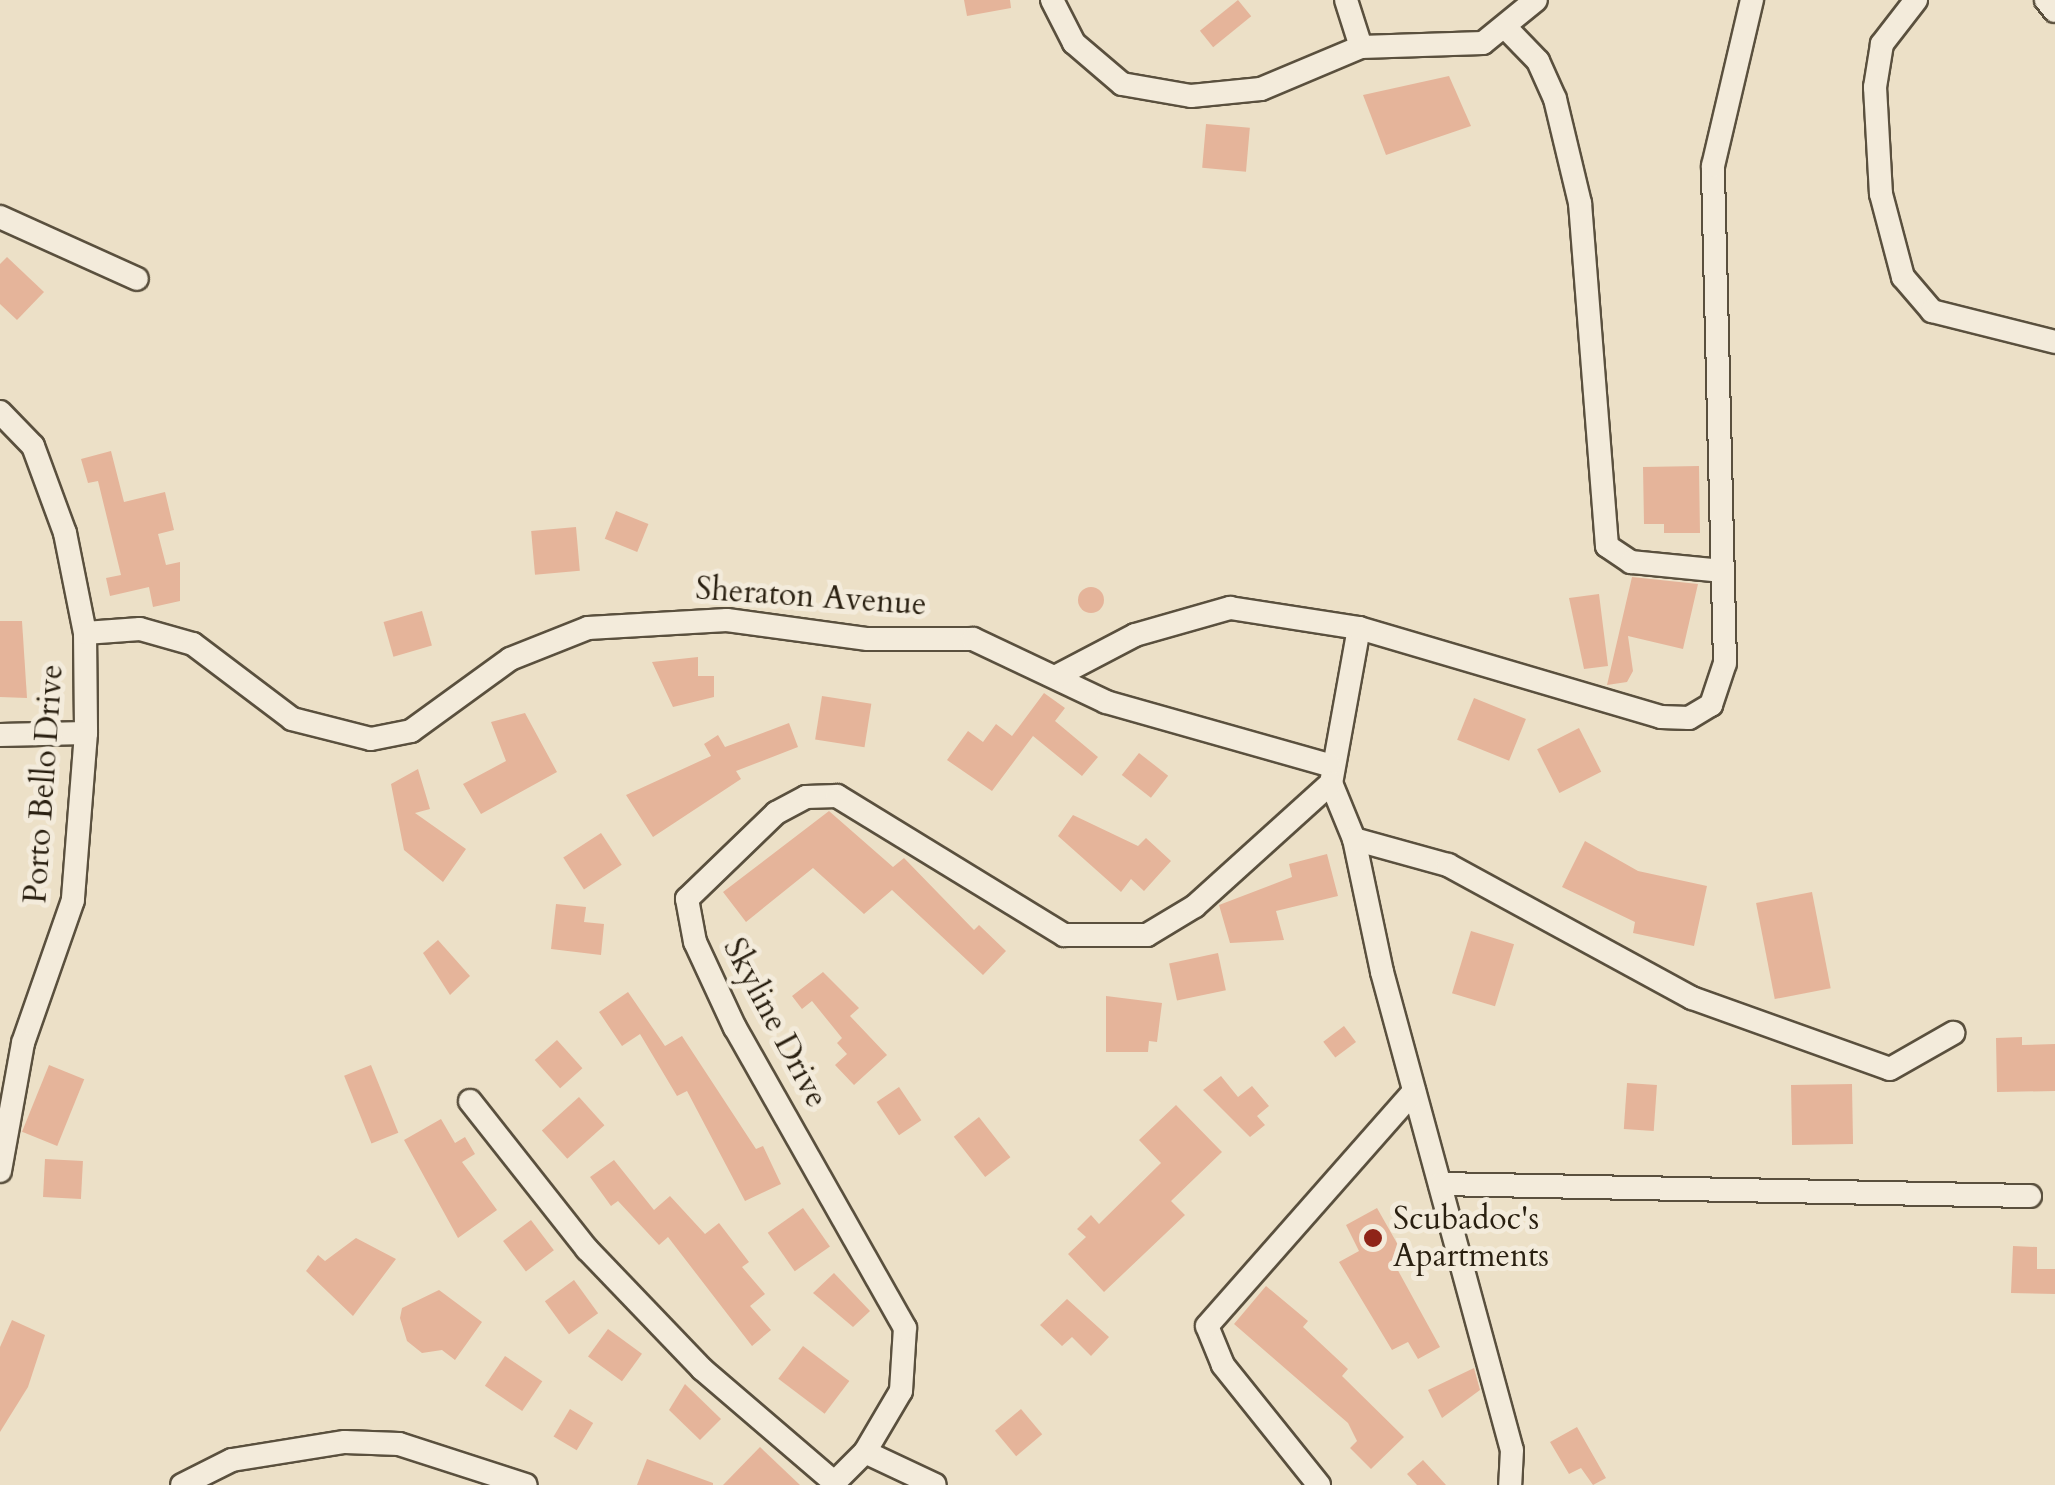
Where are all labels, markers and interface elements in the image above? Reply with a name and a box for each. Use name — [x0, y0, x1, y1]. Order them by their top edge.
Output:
street label: Sheraton Avenue — [694, 570, 928, 624]
street label: Porto Bello Drive — [16, 663, 72, 905]
street label: Skyline Drive — [714, 932, 836, 1114]
place label: Scubadoc's Apartments — [1393, 1201, 1549, 1276]
marker: Scubadoc's Apartments — [1362, 1227, 1384, 1249]

